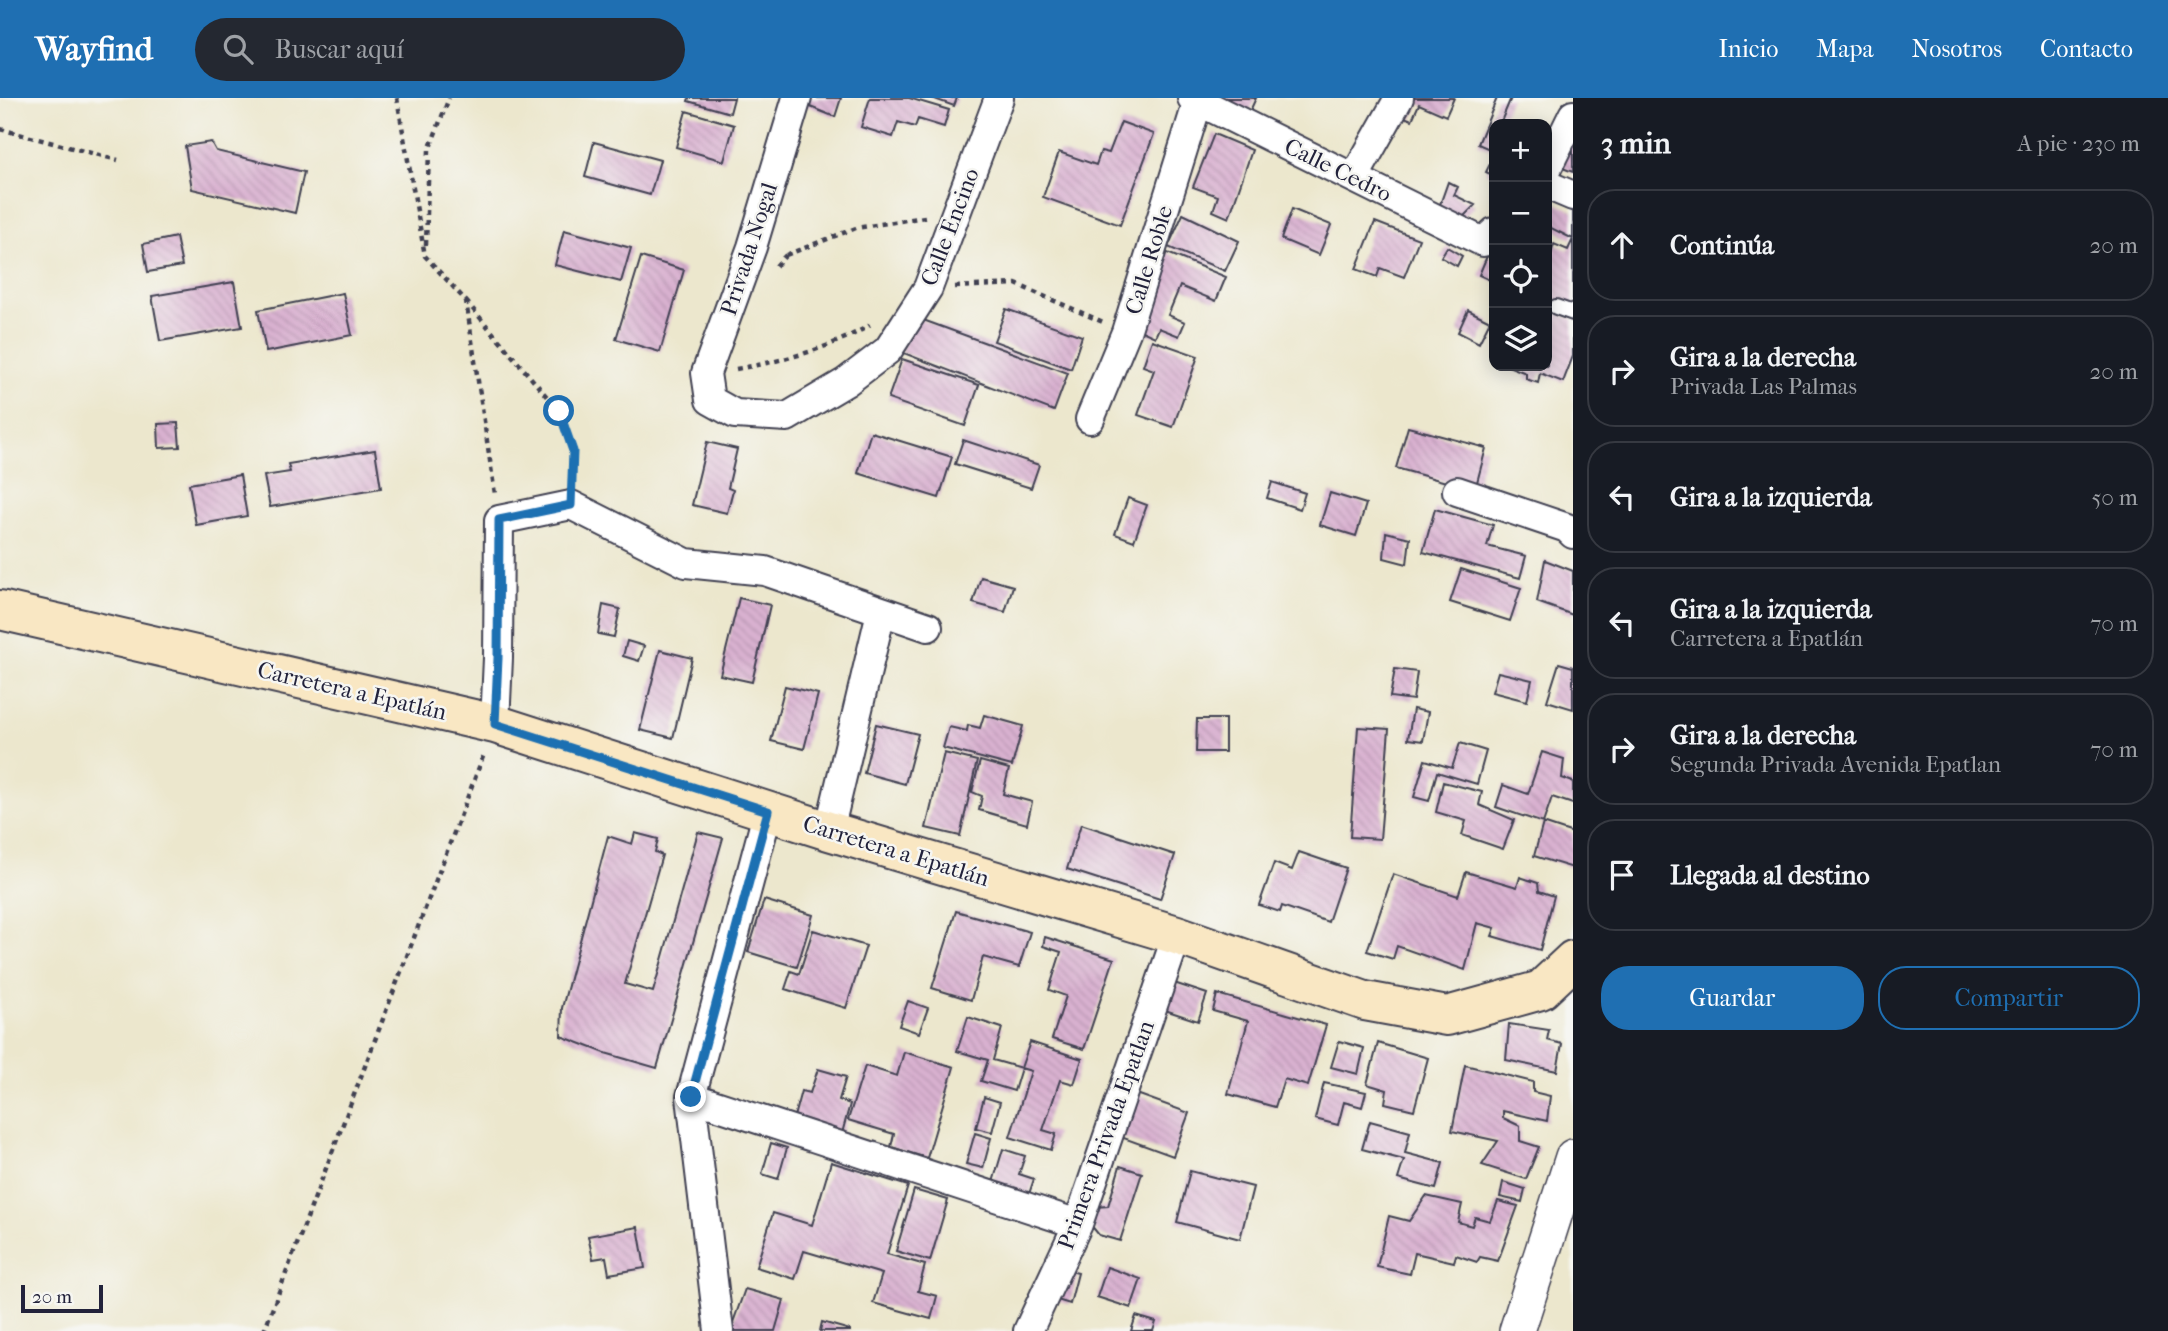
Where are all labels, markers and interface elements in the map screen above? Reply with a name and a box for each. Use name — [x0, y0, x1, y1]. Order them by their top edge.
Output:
search box — [195, 18, 685, 81]
text: Wayfind — [35, 30, 153, 69]
icon: search — [219, 30, 257, 68]
text: Buscar aquí — [275, 34, 404, 65]
text: Inicio — [1718, 35, 1778, 63]
text: Mapa — [1816, 35, 1874, 63]
text: Nosotros — [1912, 35, 2002, 63]
text: Contacto — [2040, 35, 2133, 63]
map controls — [1489, 119, 1552, 371]
button: + — [1489, 119, 1552, 182]
text: 3 min — [1601, 126, 1671, 161]
text: A pie · 230 m — [2017, 130, 2140, 157]
street label: Calle Cedro — [1280, 133, 1396, 207]
street label: Calle Encino — [915, 164, 985, 290]
street label: Privada Nogal — [715, 179, 783, 319]
button: − — [1489, 182, 1552, 245]
street label: Calle Roble — [1120, 202, 1178, 318]
icon: ahead — [1603, 226, 1641, 264]
text: Continúa — [1670, 230, 1774, 261]
text: 20 m — [2089, 232, 2138, 259]
button: locate — [1489, 245, 1552, 308]
button: layers — [1489, 308, 1552, 371]
text: Gira a la derecha — [1670, 342, 1856, 373]
icon: right — [1603, 352, 1641, 390]
text: 20 m — [2089, 358, 2138, 385]
text: Privada Las Palmas — [1670, 373, 1857, 400]
route start — [543, 395, 574, 426]
icon: left — [1603, 478, 1641, 516]
text: Gira a la izquierda — [1670, 482, 1872, 513]
text: 50 m — [2091, 484, 2138, 511]
text: Gira a la izquierda — [1670, 594, 1872, 625]
icon: left — [1603, 604, 1641, 642]
text: 70 m — [2090, 610, 2138, 637]
text: Carretera a Epatlán — [1670, 625, 1863, 652]
street label: Carretera a Epatlán — [255, 656, 450, 726]
text: Gira a la derecha — [1670, 720, 1856, 751]
icon: right — [1603, 730, 1641, 768]
text: 70 m — [2090, 736, 2138, 763]
text: Segunda Privada Avenida Epatlan — [1670, 751, 2001, 778]
street label: Carretera a Epatlán — [800, 810, 993, 892]
icon: arrive — [1603, 856, 1641, 894]
text: Llegada al destino — [1670, 860, 1870, 891]
button: Guardar — [1601, 966, 1864, 1030]
button: Compartir — [1878, 966, 2140, 1030]
street label: Primera Privada Epatlan — [1052, 1016, 1160, 1253]
route end — [675, 1081, 706, 1112]
scale bar — [21, 1282, 103, 1314]
text: 20 m — [32, 1286, 72, 1308]

